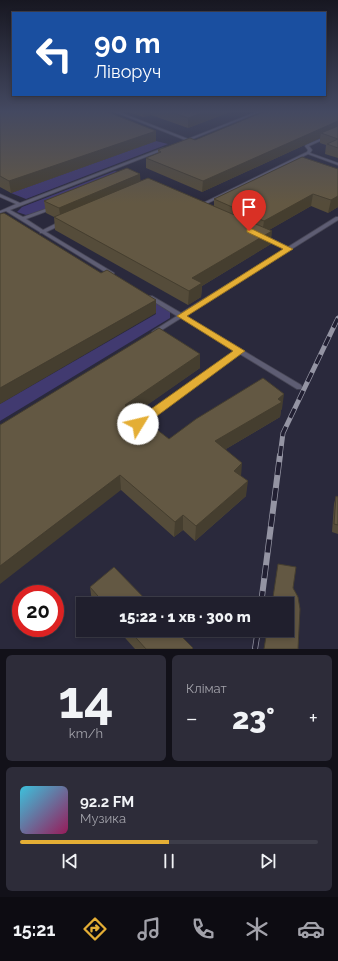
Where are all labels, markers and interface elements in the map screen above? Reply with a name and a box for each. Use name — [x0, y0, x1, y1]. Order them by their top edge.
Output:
text: 90 m — [94, 27, 160, 60]
icon: left — [28, 28, 80, 80]
text: Ліворуч — [94, 61, 161, 82]
pin — [232, 190, 266, 231]
icon: arrive — [238, 196, 260, 218]
position arrow — [117, 403, 159, 445]
speed limit sign: 20 — [12, 585, 64, 637]
text: 15:22 · 1 хв · 300 m — [119, 608, 251, 626]
text: 14 — [58, 669, 114, 730]
text: Клімат — [186, 681, 227, 696]
text: 23° — [232, 701, 275, 736]
text: − — [186, 705, 198, 731]
text: + — [309, 705, 318, 731]
text: km/h — [69, 726, 103, 741]
text: 92.2 FM — [80, 793, 134, 811]
text: Музика — [80, 811, 126, 826]
icon: previous — [59, 850, 81, 872]
icon: pause — [158, 850, 180, 872]
icon: next — [257, 850, 279, 872]
icon: directions — [81, 915, 109, 943]
icon: music — [135, 915, 163, 943]
icon: phone — [189, 915, 217, 943]
icon: climate — [243, 915, 271, 943]
icon: car — [297, 915, 325, 943]
text: 15:21 — [13, 919, 55, 940]

